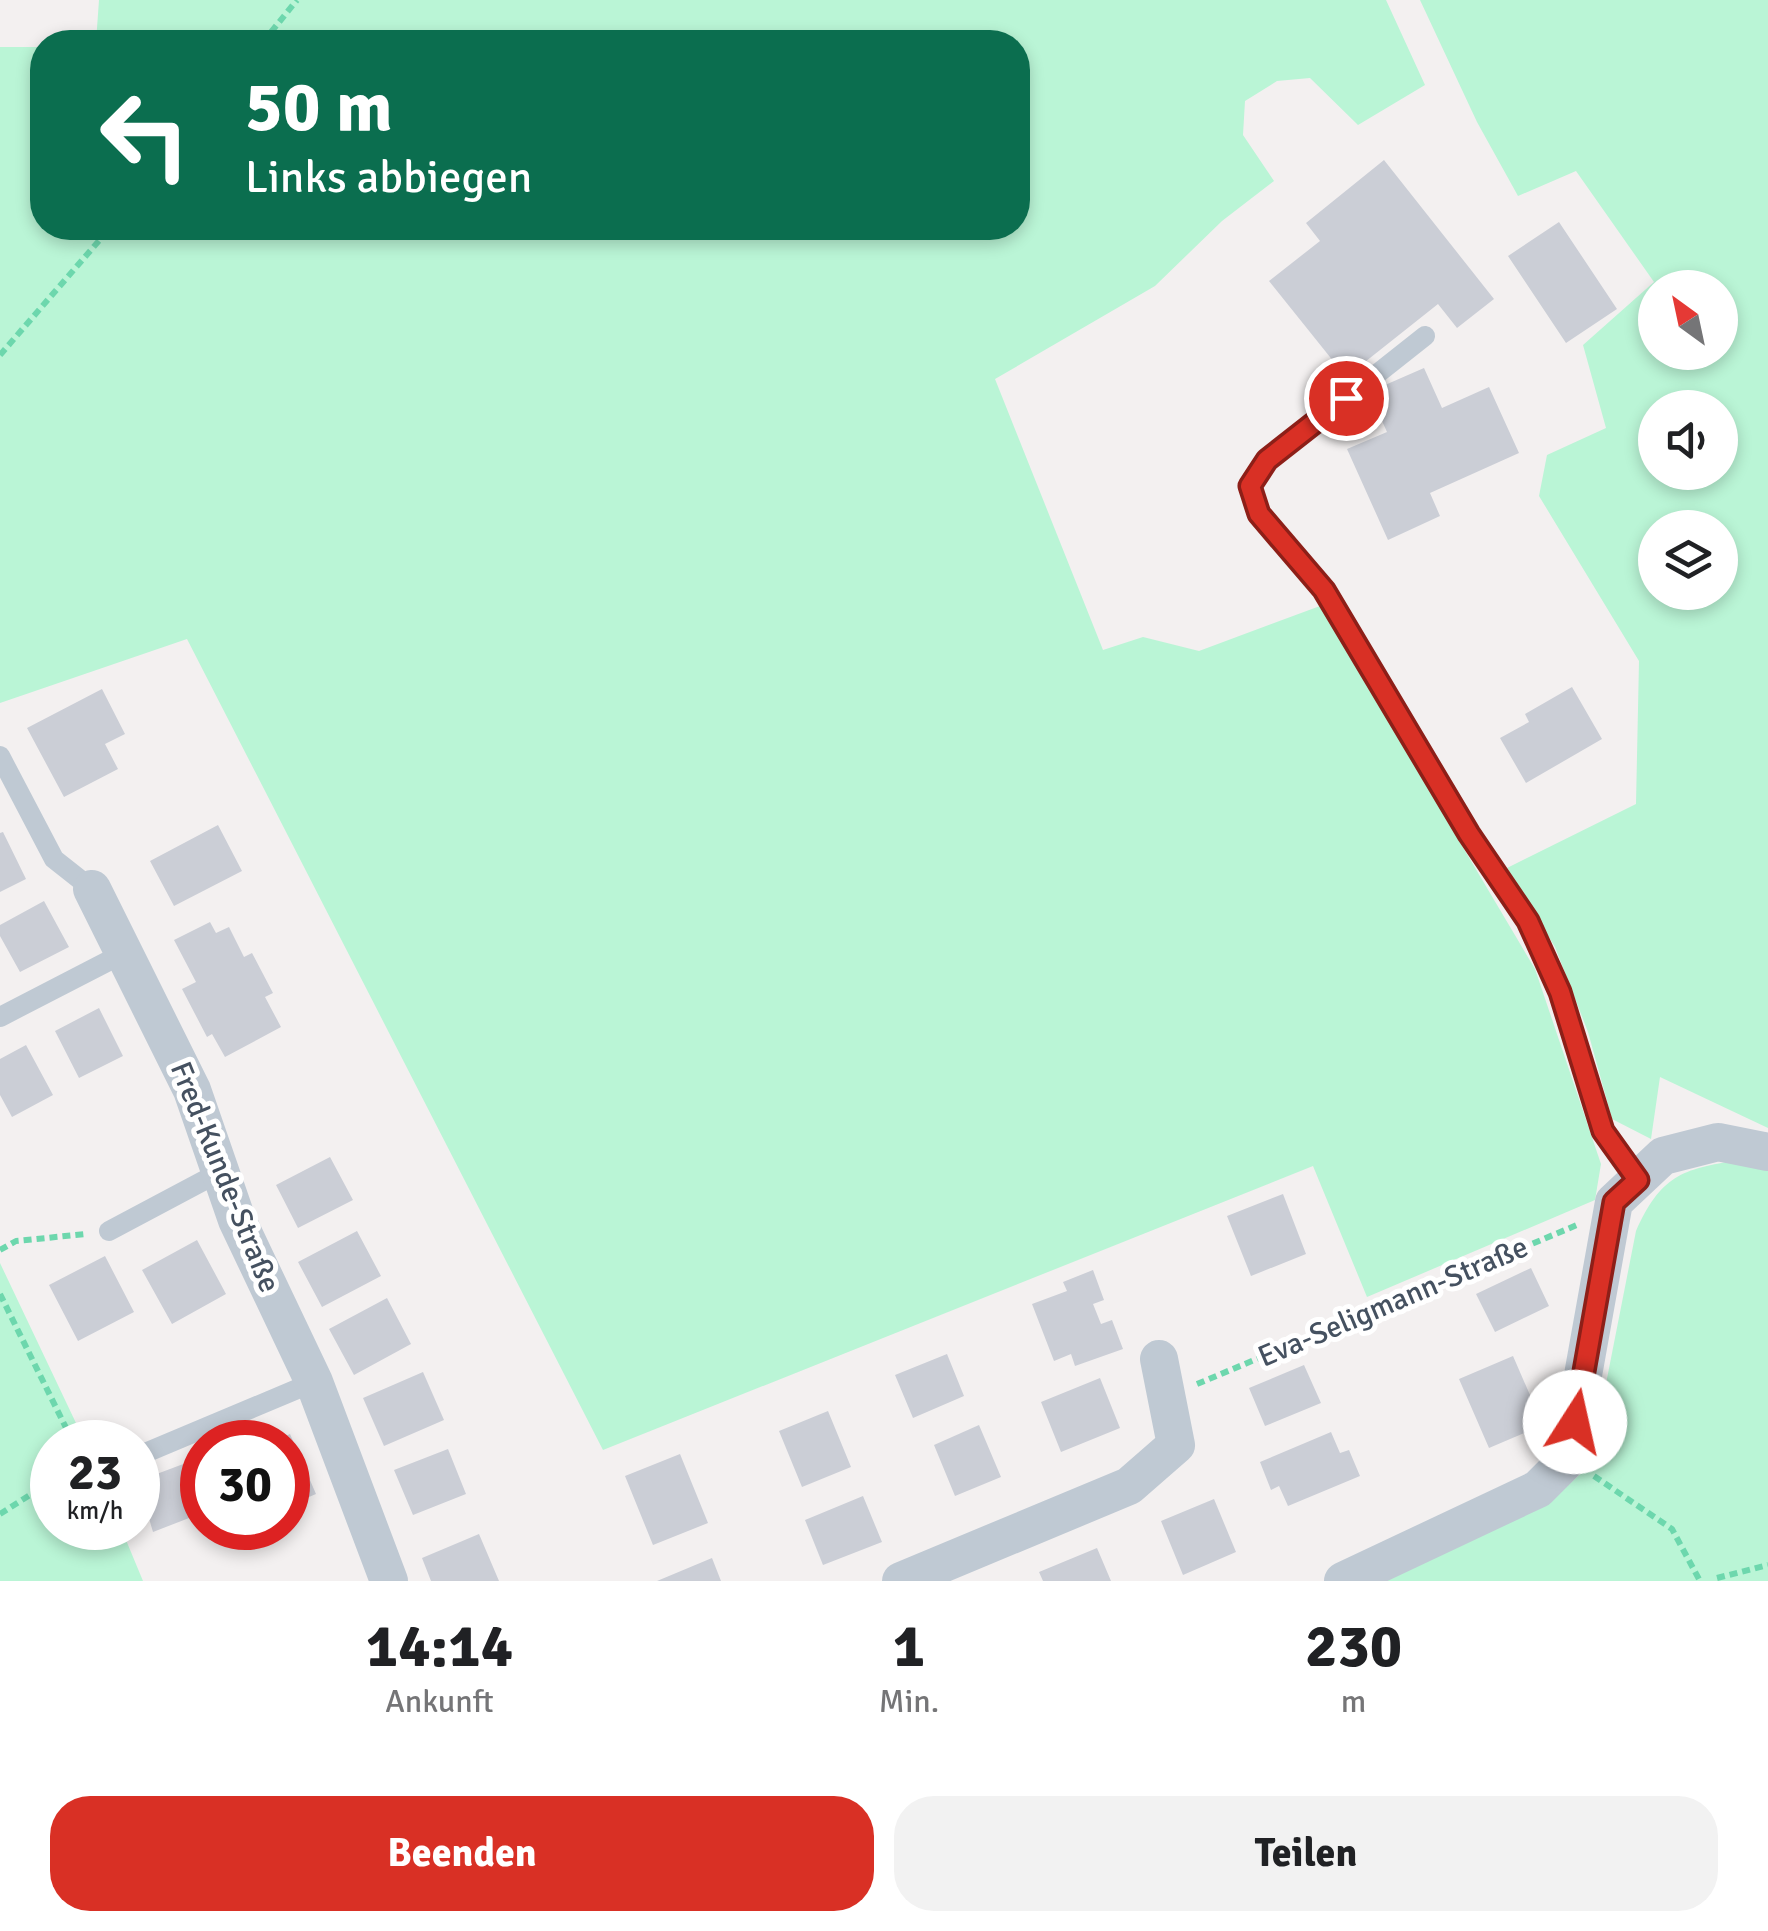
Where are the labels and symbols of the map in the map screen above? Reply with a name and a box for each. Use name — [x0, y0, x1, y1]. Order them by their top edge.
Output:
north arrow — [1638, 270, 1738, 370]
pin — [1304, 356, 1389, 441]
street label: Fred-Kunde-Straße — [162, 1056, 288, 1298]
street label: Eva-Seligmann-Straße — [1253, 1228, 1533, 1376]
position arrow — [1523, 1370, 1627, 1474]
speed limit sign: 30 — [180, 1420, 310, 1550]

